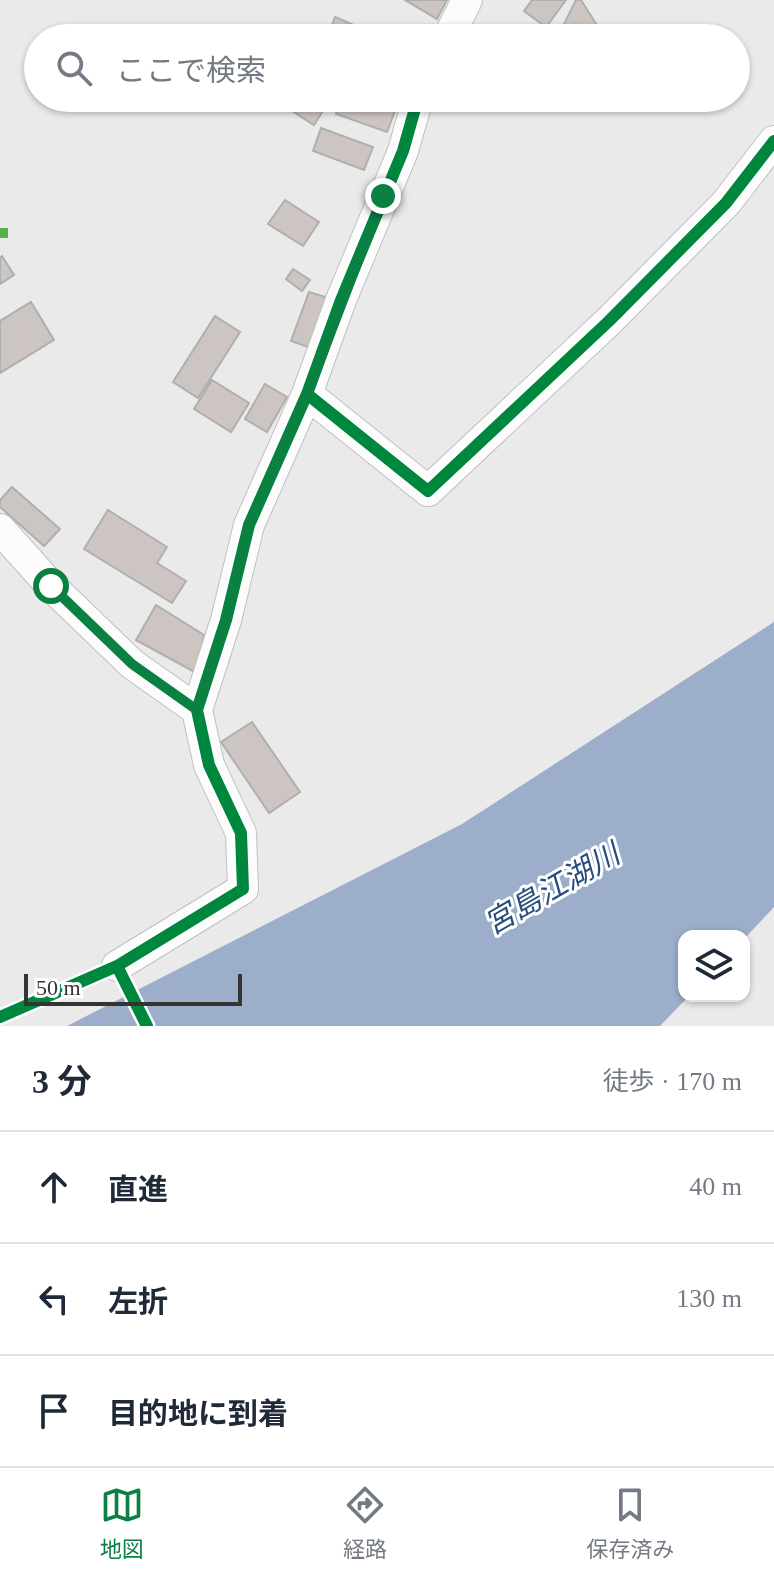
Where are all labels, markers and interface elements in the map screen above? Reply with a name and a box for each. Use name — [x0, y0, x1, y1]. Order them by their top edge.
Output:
search box — [24, 24, 750, 112]
icon: search — [52, 46, 96, 90]
text: ここで検索 — [116, 54, 266, 87]
route end — [365, 178, 401, 214]
route start — [33, 568, 69, 604]
water label: 宮島江湖川 — [479, 835, 628, 940]
map controls — [678, 930, 750, 1002]
button: layers — [678, 930, 750, 1002]
scale bar — [24, 970, 242, 1006]
text: 50 m — [36, 975, 81, 1000]
text: 3 分 — [32, 1063, 92, 1100]
text: 徒歩 · 170 m — [603, 1067, 742, 1096]
icon: ahead — [32, 1165, 76, 1209]
text: 40 m — [689, 1172, 742, 1201]
text: 直進 — [108, 1173, 168, 1206]
icon: left — [32, 1277, 76, 1321]
text: 130 m — [676, 1284, 742, 1313]
text: 左折 — [108, 1285, 168, 1318]
icon: arrive — [32, 1389, 76, 1433]
text: 目的地に到着 — [108, 1397, 288, 1430]
tab: 地図 — [100, 1483, 144, 1563]
tab: 経路 — [343, 1483, 387, 1563]
tab: 保存済み — [586, 1483, 674, 1563]

